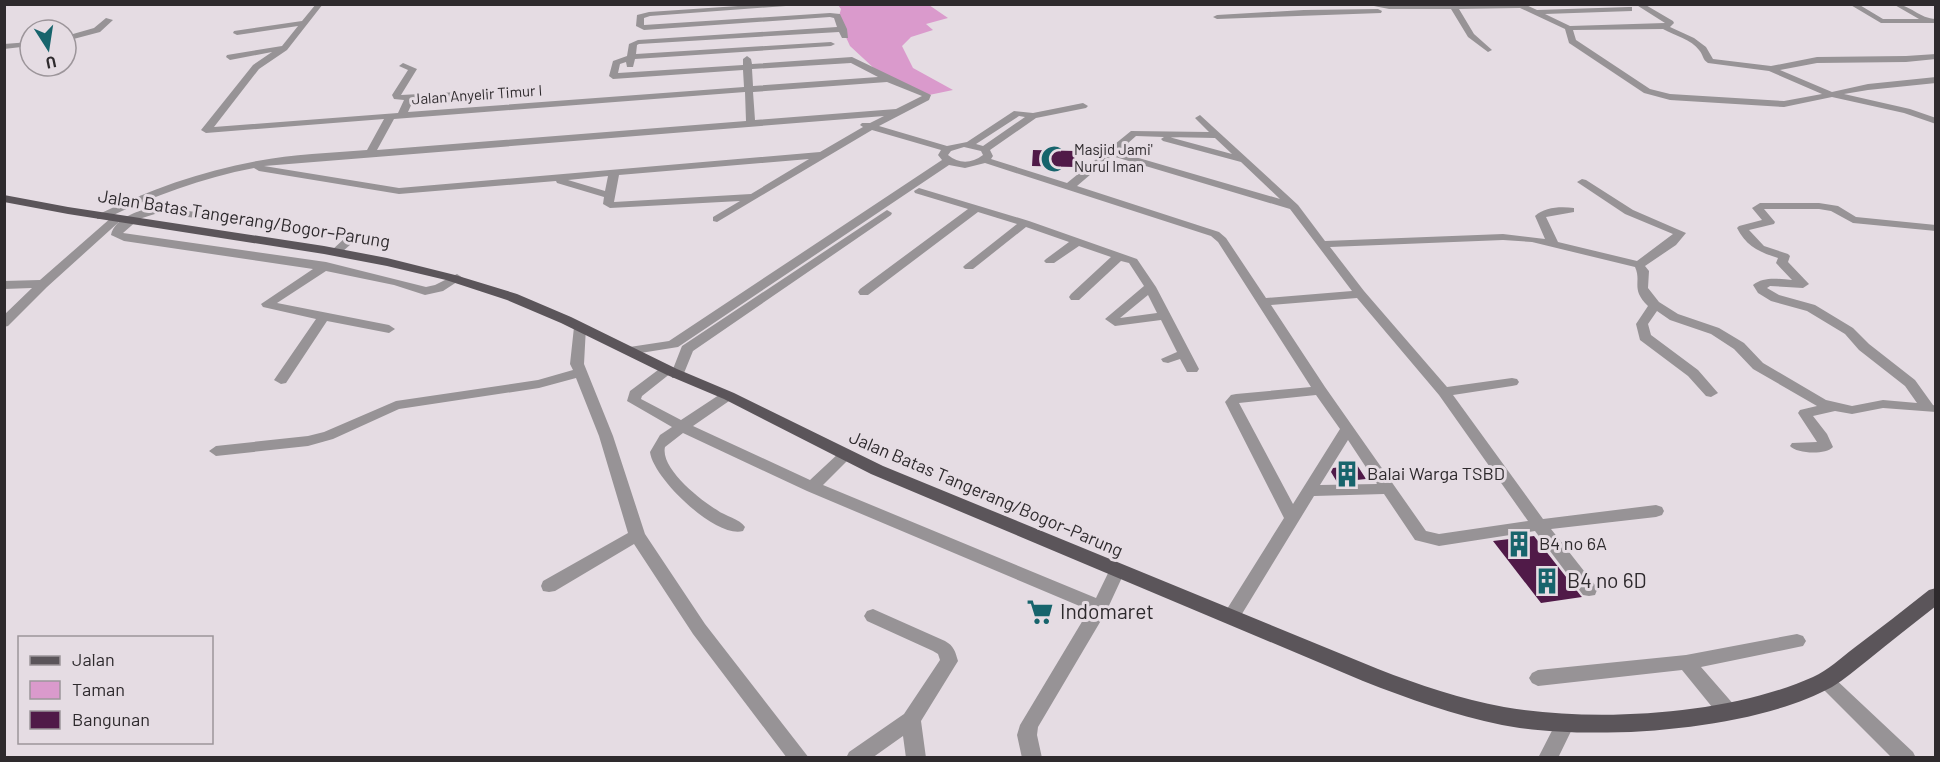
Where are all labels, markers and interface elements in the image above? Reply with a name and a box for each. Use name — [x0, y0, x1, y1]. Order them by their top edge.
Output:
north arrow — [18, 18, 78, 78]
text: U — [44, 53, 58, 74]
street label: Jalan Anyelir Timur I — [411, 80, 543, 108]
place label: Masjid Jami' Nurul Iman — [1074, 140, 1153, 175]
mosque icon: Masjid Jami' Nurul Iman — [1039, 144, 1069, 174]
street label: Jalan Batas Tangerang/Bogor–Parung — [97, 184, 392, 252]
street label: Jalan Batas Tangerang/Bogor–Parung — [846, 425, 1127, 561]
building icon: Balai Warga TSBD — [1332, 459, 1362, 489]
place label: Balai Warga TSBD — [1367, 462, 1505, 484]
building icon: B4 no 6A — [1504, 529, 1534, 559]
place label: B4 no 6A — [1539, 532, 1607, 554]
building icon: B4 no 6D — [1532, 566, 1562, 596]
place label: B4 no 6D — [1567, 567, 1647, 592]
supermarket icon: Indomaret — [1025, 597, 1055, 627]
place label: Indomaret — [1060, 598, 1154, 623]
legend — [18, 636, 213, 744]
text: Jalan — [72, 648, 115, 670]
text: Taman — [72, 678, 125, 700]
text: Bangunan — [72, 708, 150, 730]

